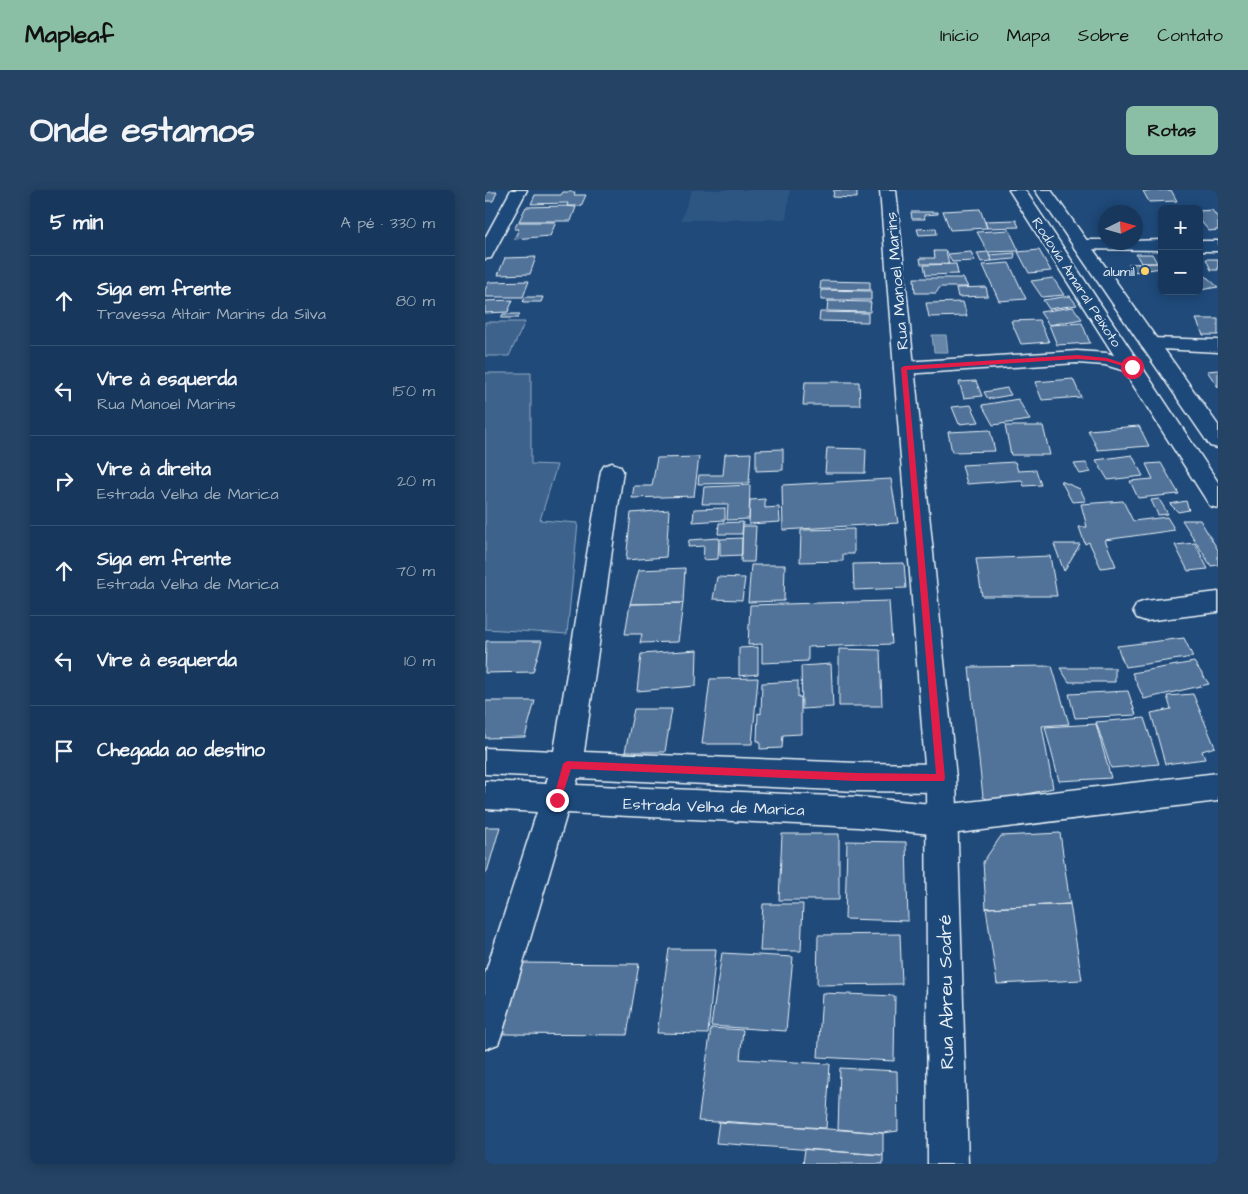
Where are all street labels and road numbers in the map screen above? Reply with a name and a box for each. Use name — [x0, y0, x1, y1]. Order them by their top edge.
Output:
street label: Rua Manoel Marins — [880, 211, 914, 351]
street label: Rodovia Amaral Peixoto — [1027, 214, 1126, 352]
street label: Estrada Velha de Marica — [623, 793, 805, 821]
street label: Rua Abreu Sodré — [932, 914, 961, 1070]

